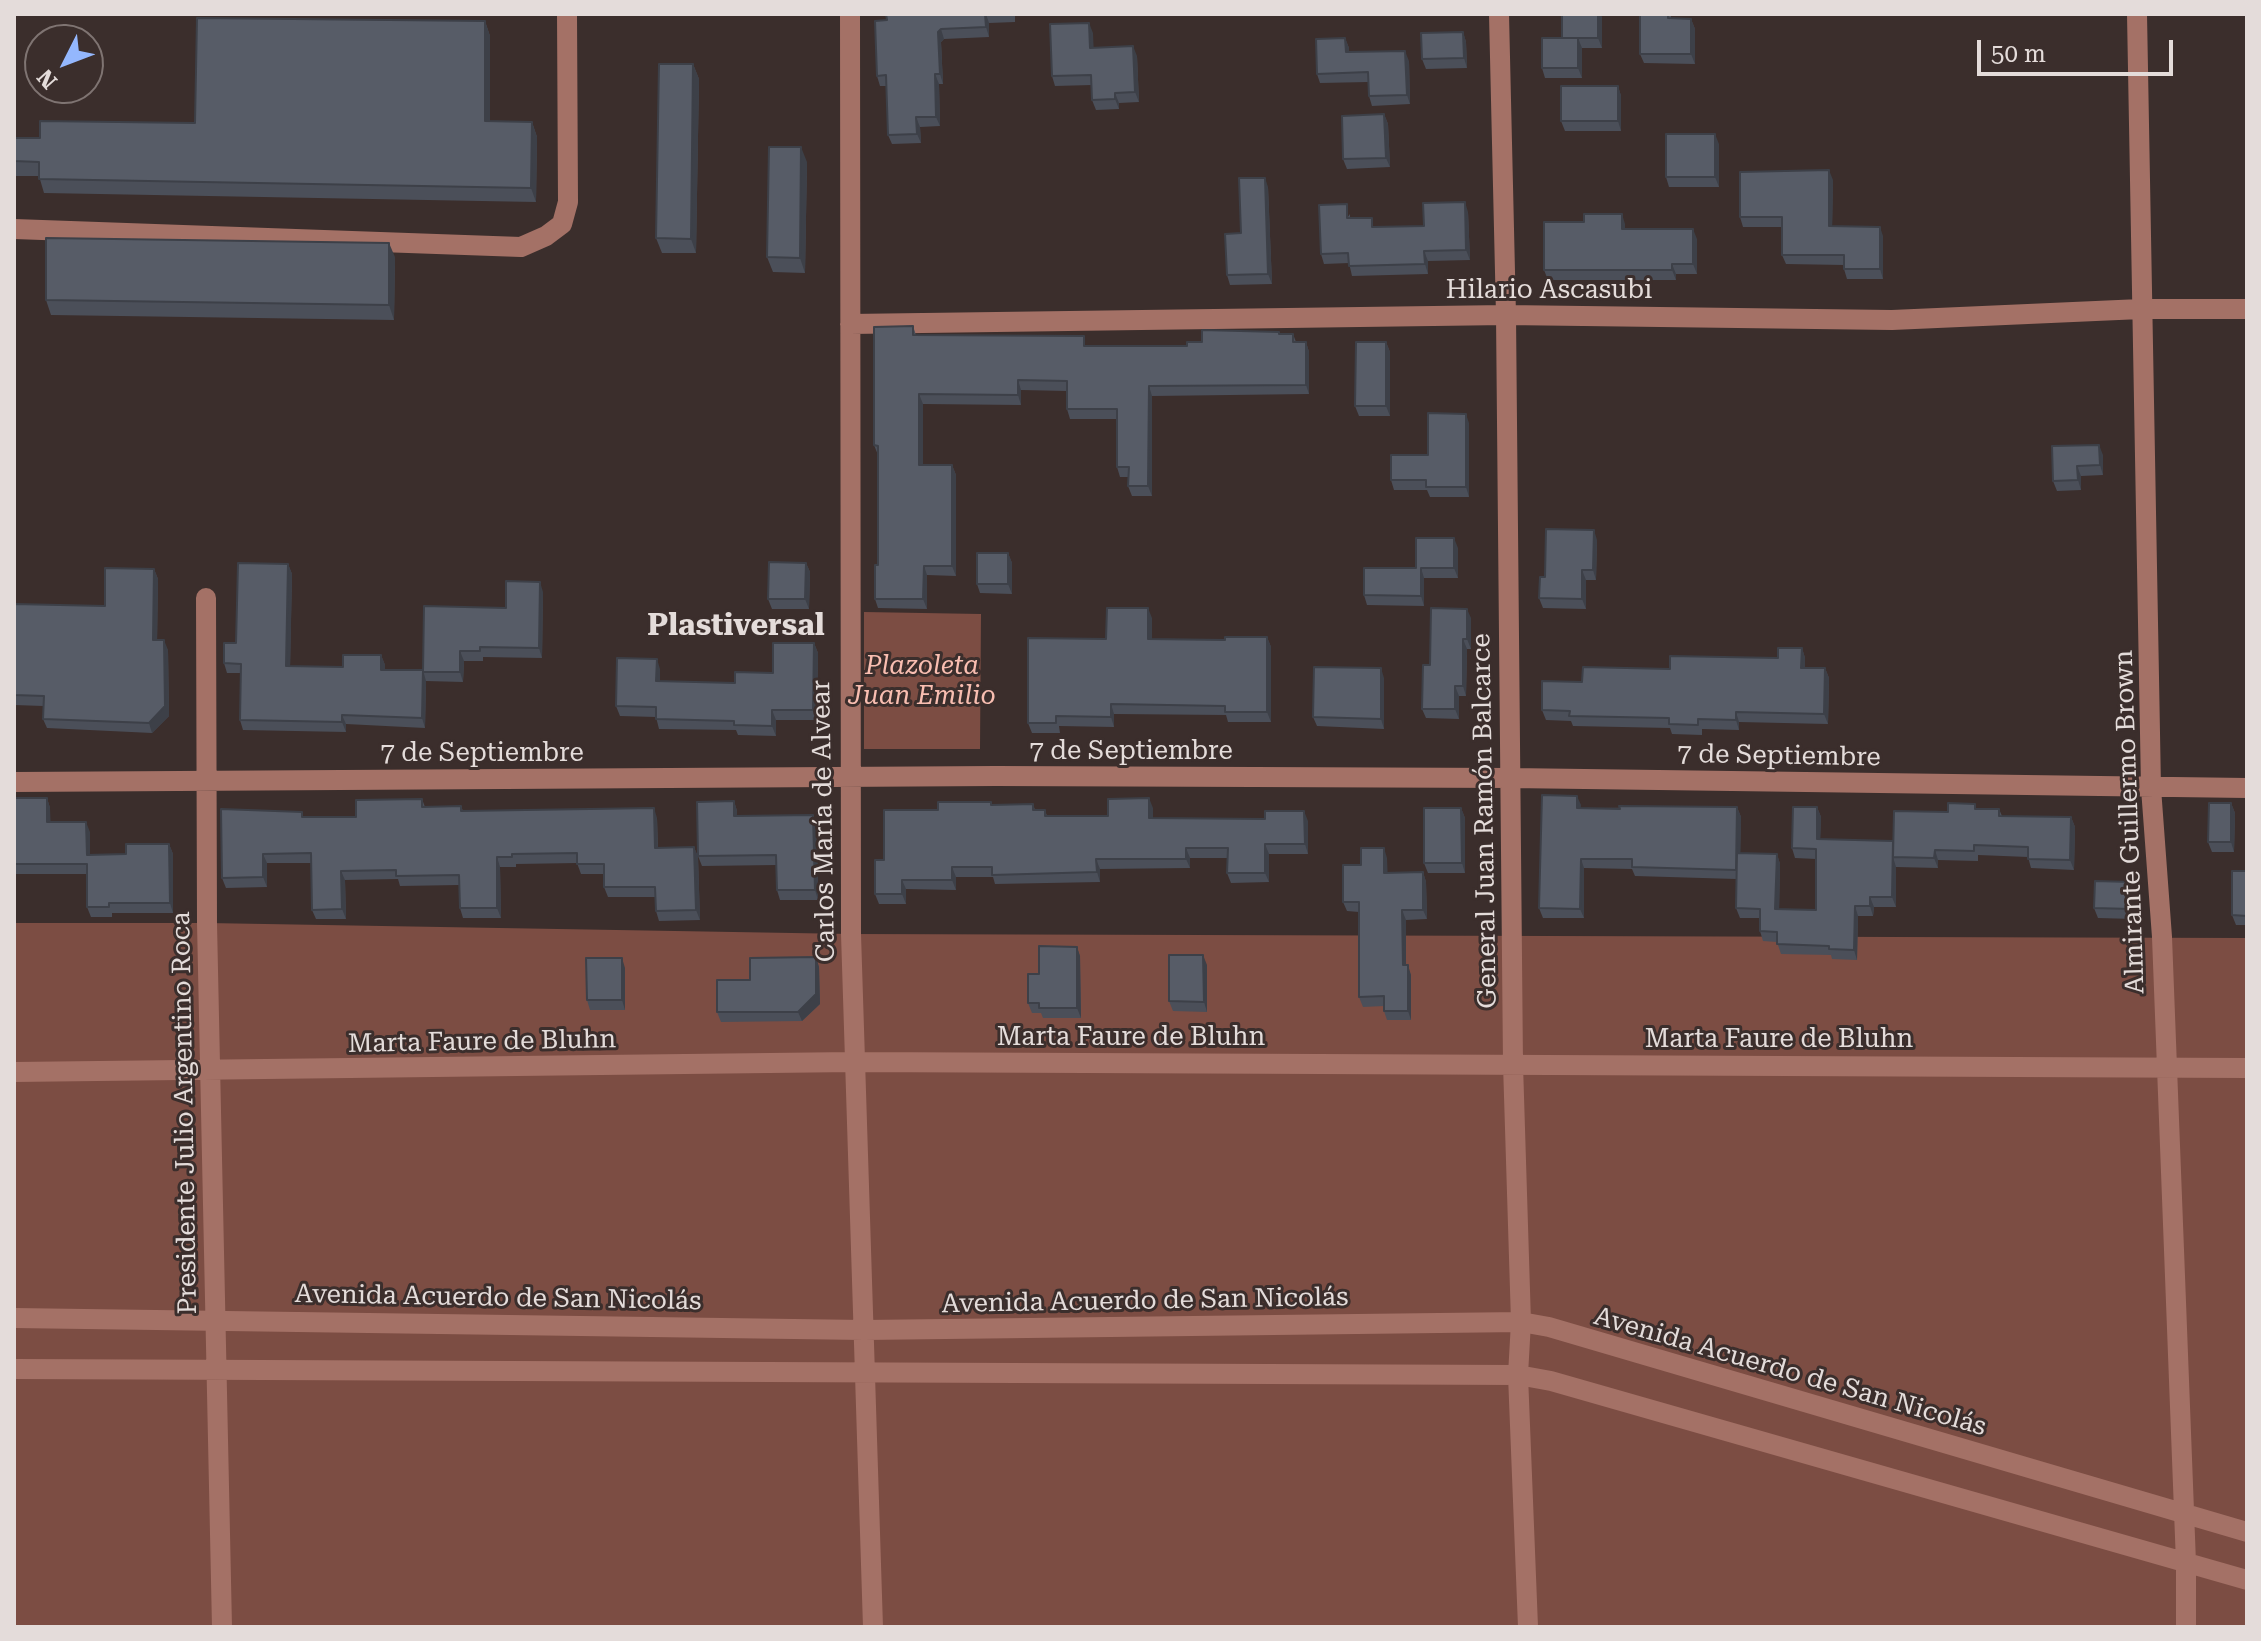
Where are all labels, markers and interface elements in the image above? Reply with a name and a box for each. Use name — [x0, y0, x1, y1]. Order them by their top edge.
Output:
north arrow — [24, 24, 104, 104]
scale bar — [1981, 24, 2177, 74]
text: 50 m — [1991, 40, 2046, 68]
text: N — [32, 64, 62, 94]
street label: Hilario Ascasubi — [1446, 274, 1652, 306]
district label: Plastiversal — [647, 608, 825, 644]
street label: General Juan Ramón Balcarce — [1466, 633, 1504, 1009]
street label: Almirante Guillermo Brown — [2108, 649, 2152, 995]
park label: Plazoleta Juan Emilio — [848, 650, 996, 712]
street label: Carlos María de Alvear — [806, 680, 842, 962]
street label: 7 de Septiembre — [1029, 735, 1233, 767]
street label: 7 de Septiembre — [380, 737, 584, 769]
street label: 7 de Septiembre — [1677, 739, 1881, 773]
street label: Presidente Julio Argentino Roca — [166, 911, 204, 1315]
street label: Marta Faure de Bluhn — [997, 1021, 1265, 1053]
street label: Marta Faure de Bluhn — [1645, 1023, 1913, 1055]
street label: Marta Faure de Bluhn — [348, 1024, 616, 1060]
street label: Avenida Acuerdo de San Nicolás — [294, 1279, 702, 1317]
street label: Avenida Acuerdo de San Nicolás — [941, 1282, 1349, 1320]
street label: Avenida Acuerdo de San Nicolás — [1590, 1301, 1990, 1443]

